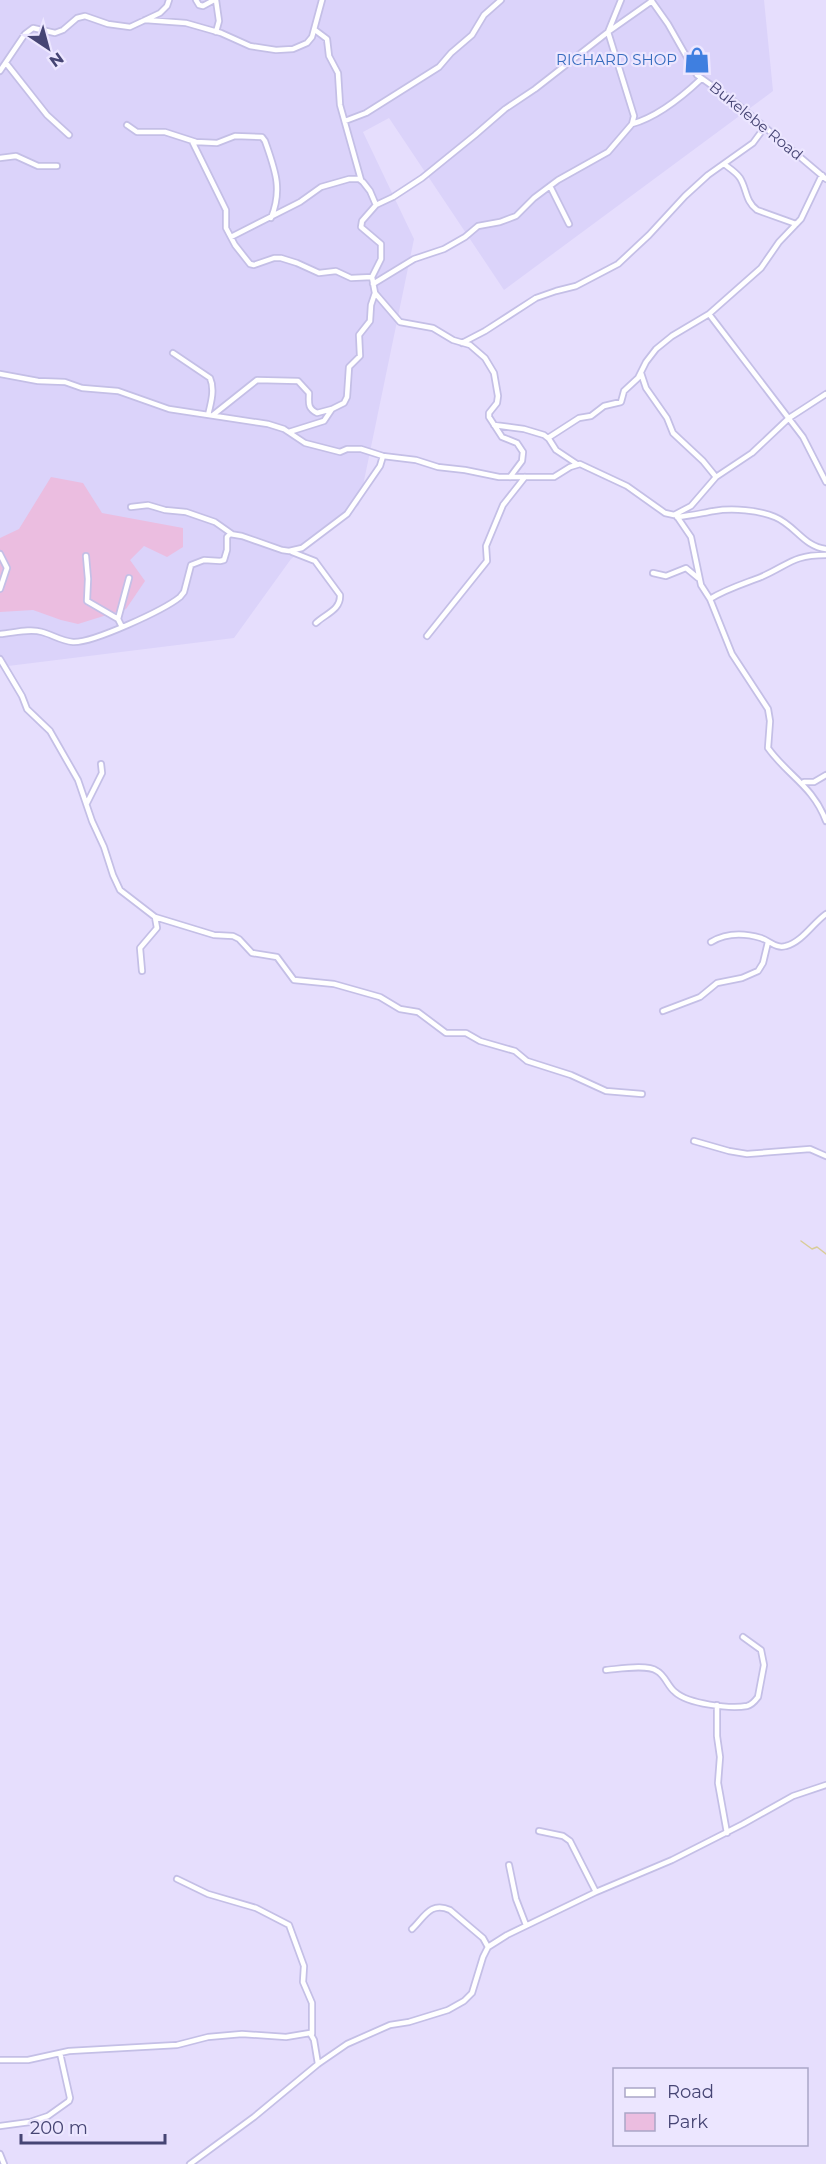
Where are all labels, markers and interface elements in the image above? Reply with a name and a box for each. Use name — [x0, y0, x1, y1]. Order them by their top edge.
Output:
north arrow — [18, 18, 78, 78]
shop icon: RICHARD SHOP — [682, 45, 712, 75]
text: N — [46, 48, 67, 71]
place label: RICHARD SHOP — [556, 50, 677, 69]
street label: Bukelebe Road — [706, 77, 807, 164]
legend — [613, 2068, 808, 2146]
text: Road — [667, 2081, 714, 2103]
scale bar — [21, 2107, 165, 2145]
text: Park — [667, 2111, 708, 2133]
text: 200 m — [30, 2117, 88, 2139]

